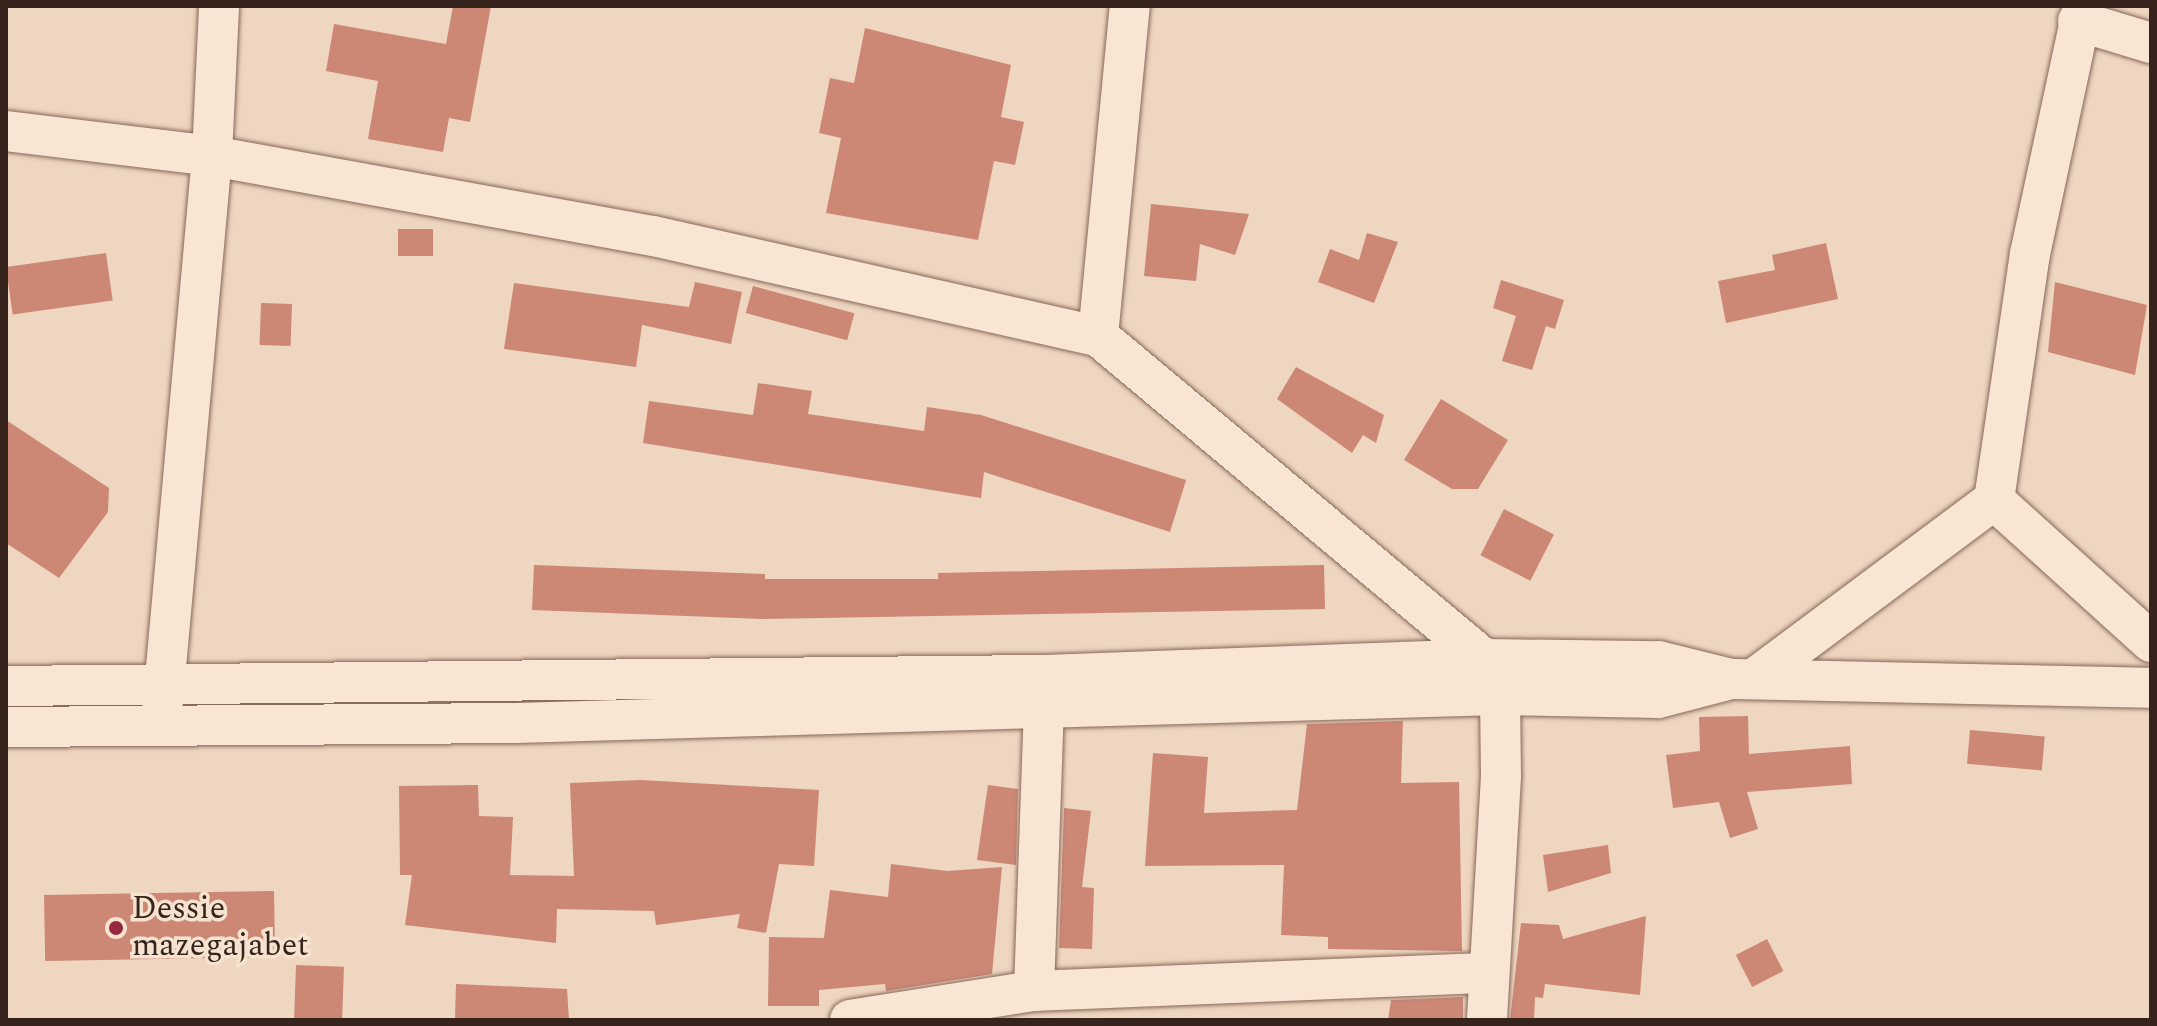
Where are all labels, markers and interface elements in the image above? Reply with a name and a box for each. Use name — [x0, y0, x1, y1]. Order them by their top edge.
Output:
place label: Dessie mazegajabet — [132, 891, 309, 966]
marker: Dessie mazegajabet — [107, 919, 125, 937]

